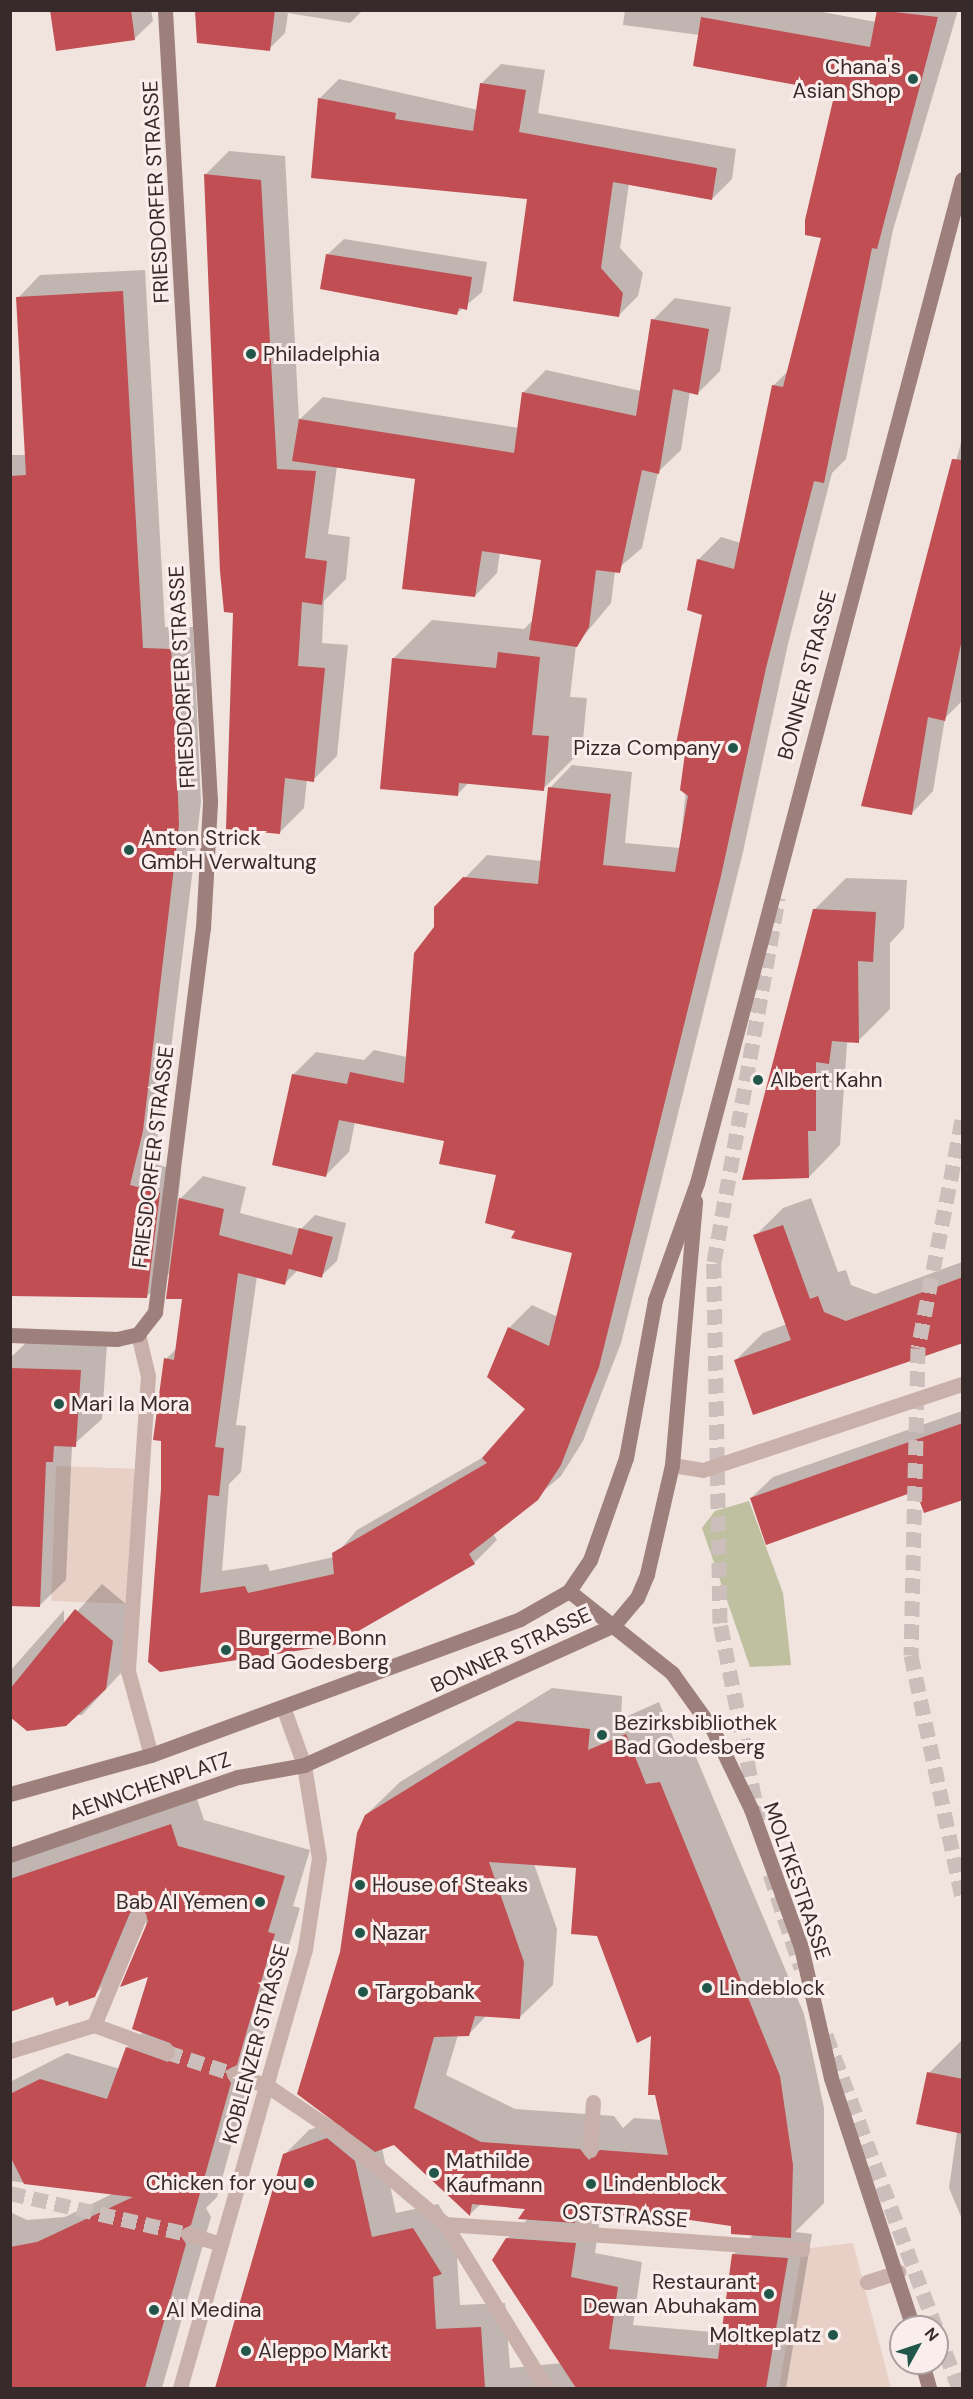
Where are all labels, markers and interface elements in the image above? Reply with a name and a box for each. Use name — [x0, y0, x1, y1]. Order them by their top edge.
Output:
place label: Chana's Asian Shop — [793, 54, 901, 104]
marker: Chana's Asian Shop — [906, 72, 920, 86]
street label: FRIESDORFER STRASSE — [138, 80, 174, 304]
place label: Philadelphia — [263, 341, 380, 367]
marker: Philadelphia — [244, 347, 258, 361]
street label: FRIESDORFER STRASSE — [164, 565, 200, 789]
street label: BONNER STRASSE — [772, 588, 842, 762]
place label: Pizza Company — [573, 735, 721, 761]
marker: Pizza Company — [726, 741, 740, 755]
place label: Anton Strick GmbH Verwaltung — [141, 825, 317, 875]
marker: Anton Strick GmbH Verwaltung — [122, 843, 136, 857]
street label: FRIESDORFER STRASSE — [127, 1045, 179, 1269]
place label: Albert Kahn — [770, 1067, 883, 1093]
marker: Albert Kahn — [751, 1073, 765, 1087]
place label: Mari la Mora — [71, 1391, 189, 1417]
marker: Mari la Mora — [52, 1397, 66, 1411]
street label: BONNER STRASSE — [427, 1602, 595, 1698]
place label: Burgerme Bonn Bad Godesberg — [238, 1625, 389, 1675]
marker: Burgerme Bonn Bad Godesberg — [219, 1643, 233, 1657]
place label: Bezirksbibliothek Bad Godesberg — [614, 1710, 777, 1760]
marker: Bezirksbibliothek Bad Godesberg — [595, 1728, 609, 1742]
street label: AENNCHENPLATZ — [66, 1747, 234, 1825]
street label: MOLTKESTRASSE — [758, 1799, 836, 1963]
place label: House of Steaks — [372, 1872, 528, 1898]
marker: House of Steaks — [353, 1878, 367, 1892]
place label: Bab Al Yemen — [116, 1889, 248, 1915]
marker: Bab Al Yemen — [253, 1895, 267, 1909]
place label: Nazar — [372, 1920, 427, 1946]
marker: Nazar — [353, 1926, 367, 1940]
street label: KOBLENZER STRASSE — [217, 1942, 295, 2146]
place label: Lindeblock — [719, 1975, 825, 2001]
place label: Targobank — [375, 1979, 475, 2005]
marker: Lindeblock — [700, 1981, 714, 1995]
marker: Targobank — [356, 1985, 370, 1999]
place label: Mathilde Kaufmann — [446, 2148, 543, 2198]
marker: Mathilde Kaufmann — [427, 2166, 441, 2180]
place label: Chicken for you — [146, 2170, 297, 2196]
place label: Lindenblock — [603, 2171, 721, 2197]
marker: Chicken for you — [302, 2176, 316, 2190]
marker: Lindenblock — [584, 2177, 598, 2191]
street label: OSTSTRASSE — [561, 2199, 689, 2233]
place label: Restaurant Dewan Abuhakam — [583, 2269, 757, 2319]
marker: Restaurant Dewan Abuhakam — [762, 2287, 776, 2301]
place label: Al Medina — [166, 2297, 261, 2323]
marker: Al Medina — [147, 2303, 161, 2317]
north arrow — [889, 2315, 949, 2375]
place label: Moltkeplatz — [709, 2322, 821, 2348]
text: N — [920, 2323, 943, 2346]
marker: Moltkeplatz — [826, 2328, 840, 2342]
place label: Aleppo Markt — [258, 2338, 389, 2364]
marker: Aleppo Markt — [239, 2344, 253, 2358]

